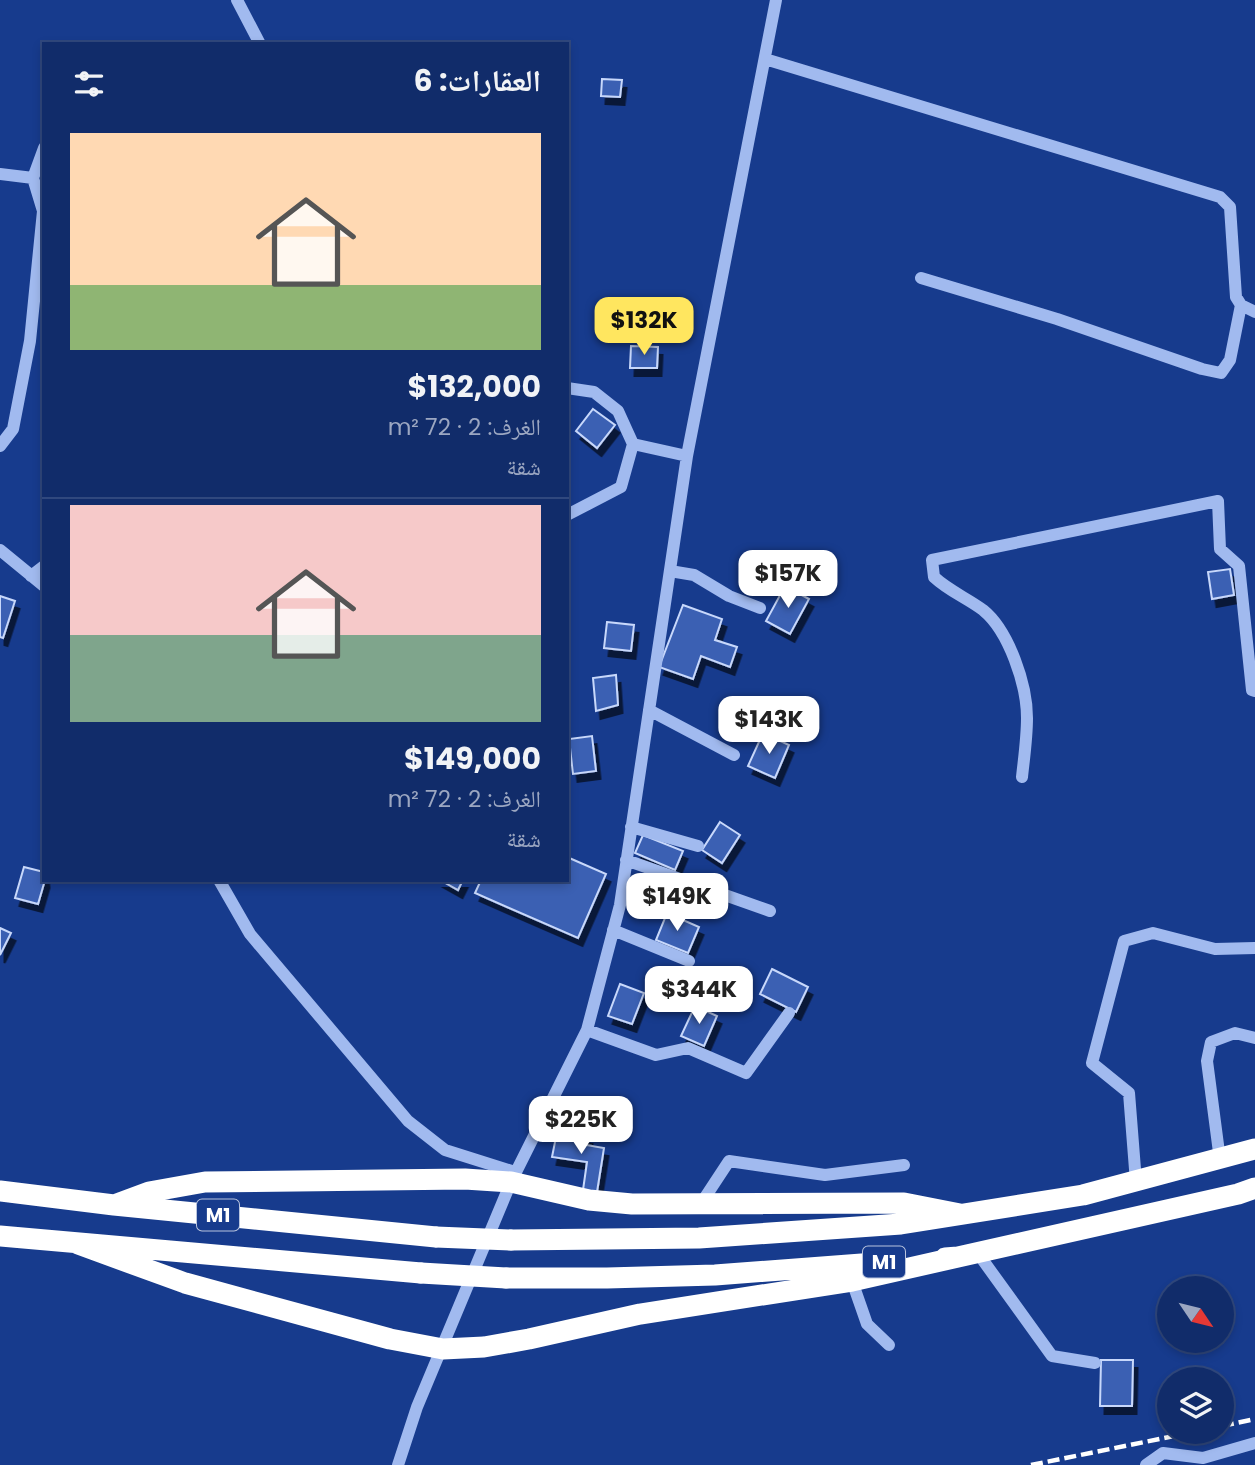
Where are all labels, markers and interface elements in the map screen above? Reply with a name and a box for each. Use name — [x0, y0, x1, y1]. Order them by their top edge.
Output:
text: العقارات: 6 — [414, 59, 541, 102]
icon: filters — [70, 65, 108, 103]
icon: home — [243, 179, 369, 305]
pin: $132K — [595, 298, 693, 357]
text: $132K — [611, 304, 677, 336]
text: $132,000 — [407, 365, 541, 408]
text: الغرف: 2 · 72 m² — [388, 411, 541, 443]
text: شقة — [507, 451, 541, 483]
pin: $157K — [739, 550, 837, 610]
icon: home — [243, 551, 369, 677]
text: $157K — [754, 557, 822, 589]
pin: $143K — [720, 696, 818, 756]
text: $143K — [734, 703, 804, 735]
text: $149,000 — [404, 737, 541, 780]
text: الغرف: 2 · 72 m² — [388, 783, 541, 815]
text: شقة — [507, 823, 541, 855]
pin: $149K — [628, 874, 726, 933]
text: $149K — [642, 880, 712, 912]
pin: $344K — [650, 967, 748, 1026]
text: $344K — [661, 973, 737, 1005]
pin: $225K — [532, 1096, 630, 1156]
text: $225K — [545, 1103, 617, 1135]
road number: M1 — [197, 1200, 239, 1231]
road number: M1 — [863, 1246, 905, 1278]
north arrow — [1157, 1276, 1234, 1353]
map controls — [1157, 1276, 1234, 1444]
button: layers — [1157, 1367, 1234, 1444]

